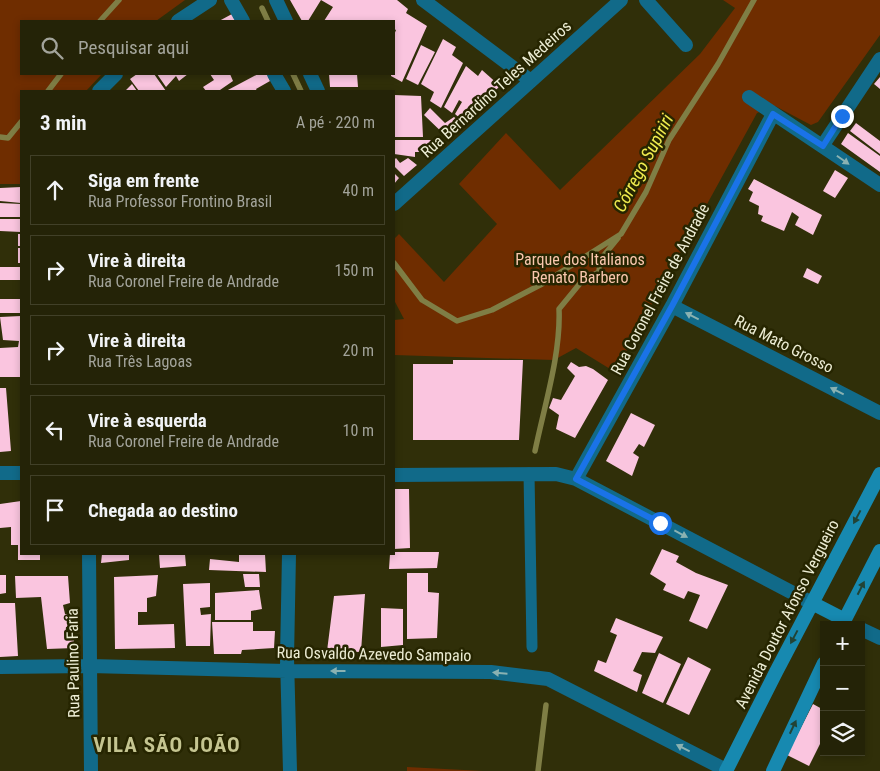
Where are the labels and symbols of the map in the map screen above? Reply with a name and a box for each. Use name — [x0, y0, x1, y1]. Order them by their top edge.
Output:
street label: Rua Bernardino Teles Medeiros — [417, 17, 575, 161]
route end — [831, 105, 854, 128]
water label: Córrego Supiriri — [608, 110, 678, 215]
one-way arrow — [837, 155, 850, 165]
street label: Rua Coronel Freire de Andrade — [607, 200, 713, 378]
park label: Parque dos Italianos Renato Barbero — [515, 250, 645, 287]
street label: Rua Mato Grosso — [731, 311, 837, 377]
one-way arrow — [685, 312, 700, 320]
one-way arrow — [829, 387, 844, 395]
one-way arrow — [853, 509, 861, 524]
route start — [649, 512, 672, 535]
street label: Avenida Doutor Afonso Vergueiro — [731, 516, 843, 712]
one-way arrow — [674, 530, 688, 538]
one-way arrow — [857, 581, 865, 595]
street label: Rua Paulino Faria — [63, 608, 83, 718]
one-way arrow — [790, 630, 798, 645]
street label: Rua Osvaldo Azevedo Sampaio — [276, 643, 472, 665]
one-way arrow — [329, 667, 345, 675]
one-way arrow — [492, 669, 508, 677]
one-way arrow — [790, 720, 798, 734]
district label: VILA SÃO JOÃO — [93, 733, 241, 757]
one-way arrow — [676, 744, 690, 752]

